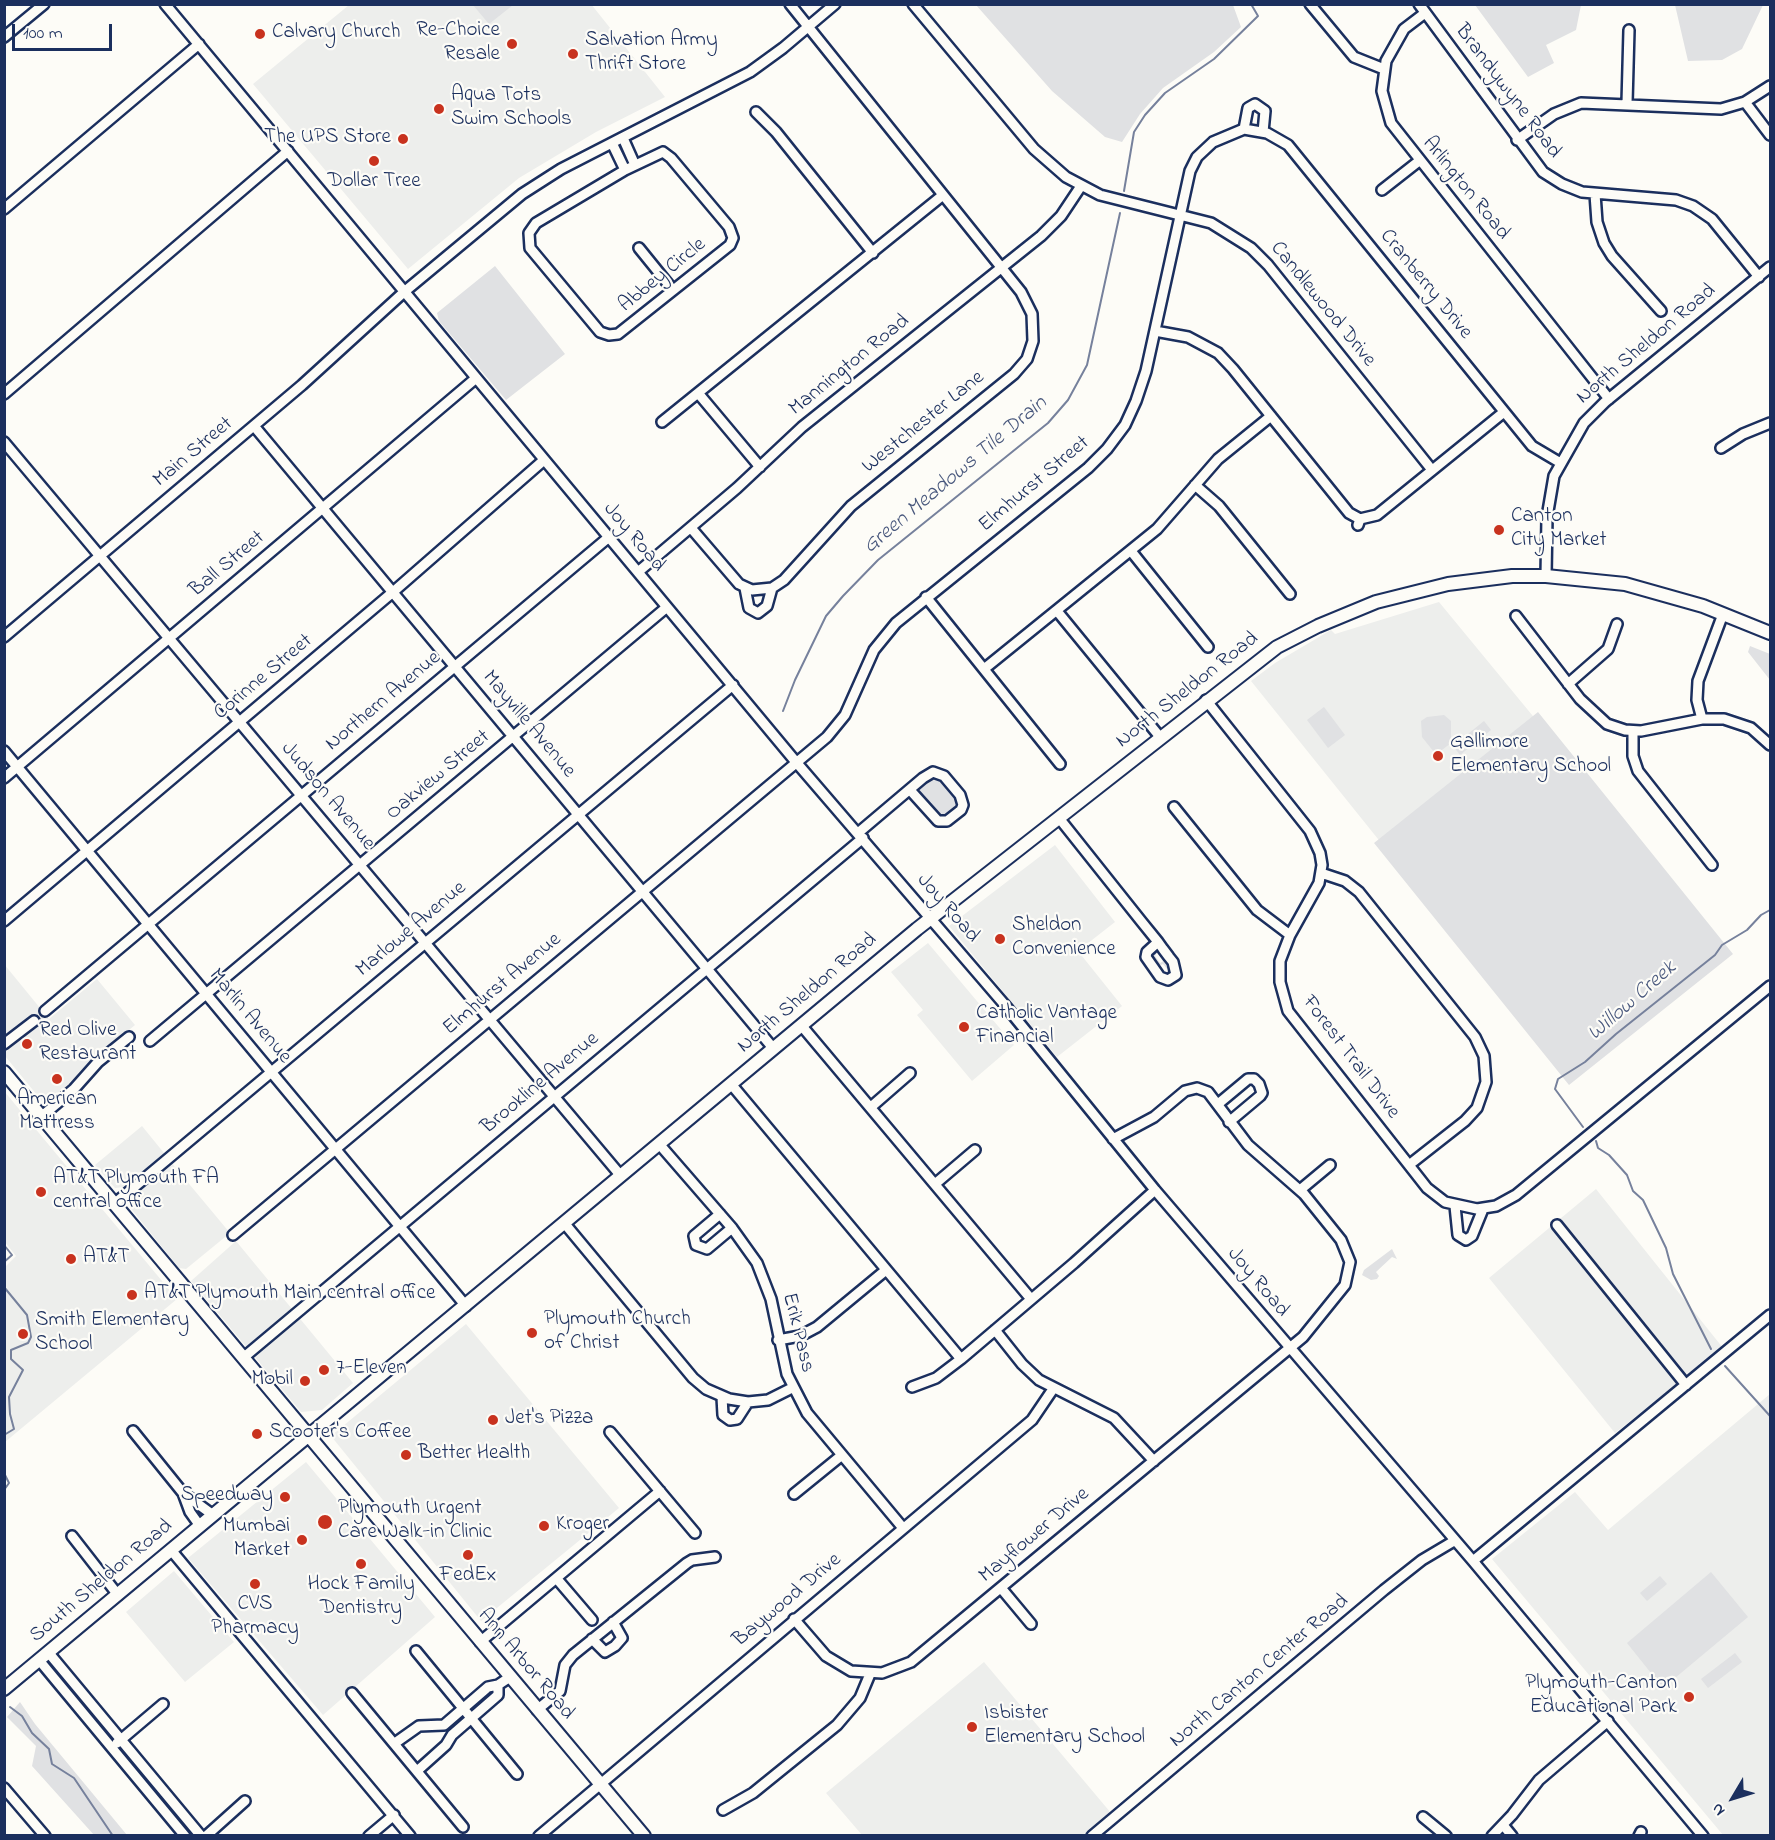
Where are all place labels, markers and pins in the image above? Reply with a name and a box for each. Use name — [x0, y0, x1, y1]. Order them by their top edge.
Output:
place label: Re-Choice Resale — [416, 19, 500, 69]
place label: Calvary Church — [272, 21, 401, 47]
marker: Calvary Church — [253, 27, 267, 41]
place label: Salvation Army Thrift Store — [585, 29, 718, 79]
marker: Re-Choice Resale — [505, 37, 519, 51]
marker: Salvation Army Thrift Store — [566, 47, 580, 61]
place label: Aqua Tots Swim Schools — [451, 84, 572, 134]
marker: Aqua Tots Swim Schools — [432, 102, 446, 116]
place label: The UPS Store — [264, 126, 391, 152]
marker: The UPS Store — [396, 132, 410, 146]
marker: Dollar Tree — [367, 154, 381, 168]
place label: Dollar Tree — [327, 170, 421, 196]
place label: Canton City Market — [1511, 505, 1607, 555]
marker: Canton City Market — [1492, 523, 1506, 537]
place label: Gallimore Elementary School — [1450, 731, 1611, 781]
marker: Gallimore Elementary School — [1431, 749, 1445, 763]
place label: Sheldon Convenience — [1012, 914, 1116, 964]
marker: Sheldon Convenience — [993, 932, 1007, 946]
place label: Catholic Vantage Financial — [976, 1002, 1117, 1052]
place label: Red Olive Restaurant — [39, 1019, 136, 1069]
marker: Catholic Vantage Financial — [957, 1020, 971, 1034]
marker: Red Olive Restaurant — [20, 1037, 34, 1051]
marker: American Mattress — [50, 1072, 64, 1086]
place label: American Mattress — [17, 1088, 97, 1138]
place label: AT&T Plymouth FA central office — [53, 1167, 219, 1217]
marker: AT&T Plymouth FA central office — [34, 1185, 48, 1199]
place label: AT&T — [83, 1246, 130, 1272]
marker: AT&T — [64, 1252, 78, 1266]
place label: AT&T Plymouth Main central office — [144, 1282, 435, 1308]
marker: AT&T Plymouth Main central office — [125, 1288, 139, 1302]
place label: Plymouth Church of Christ — [544, 1308, 691, 1358]
place label: Smith Elementary School — [35, 1309, 189, 1359]
marker: Plymouth Church of Christ — [525, 1326, 539, 1340]
marker: Smith Elementary School — [16, 1327, 30, 1341]
place label: 7-Eleven — [336, 1357, 407, 1383]
marker: 7-Eleven — [317, 1363, 331, 1377]
place label: Mobil — [252, 1368, 293, 1394]
marker: Mobil — [298, 1374, 312, 1388]
place label: Jet's Pizza — [505, 1407, 593, 1433]
marker: Jet's Pizza — [486, 1413, 500, 1427]
place label: Scooter's Coffee — [269, 1421, 411, 1447]
marker: Scooter's Coffee — [250, 1427, 264, 1441]
place label: Better Health — [418, 1442, 530, 1468]
marker: Better Health — [399, 1448, 413, 1462]
place label: Speedway — [181, 1484, 273, 1510]
marker: Speedway — [278, 1490, 292, 1504]
place label: Plymouth Urgent Care Walk-in Clinic — [338, 1497, 492, 1547]
marker: Plymouth Urgent Care Walk-in Clinic — [316, 1513, 334, 1531]
place label: Kroger — [556, 1513, 609, 1539]
place label: Mumbai Market — [223, 1515, 290, 1565]
marker: Kroger — [537, 1519, 551, 1533]
marker: Mumbai Market — [295, 1533, 309, 1547]
marker: FedEx — [461, 1548, 475, 1562]
marker: Hock Family Dentistry — [354, 1557, 368, 1571]
place label: FedEx — [440, 1564, 496, 1590]
place label: Hock Family Dentistry — [307, 1573, 415, 1623]
marker: CVS Pharmacy — [248, 1577, 262, 1591]
place label: CVS Pharmacy — [211, 1593, 299, 1643]
place label: Plymouth-Canton Educational Park — [1525, 1672, 1677, 1722]
marker: Plymouth-Canton Educational Park — [1682, 1690, 1696, 1704]
place label: Isbister Elementary School — [984, 1702, 1145, 1752]
marker: Isbister Elementary School — [965, 1720, 979, 1734]

